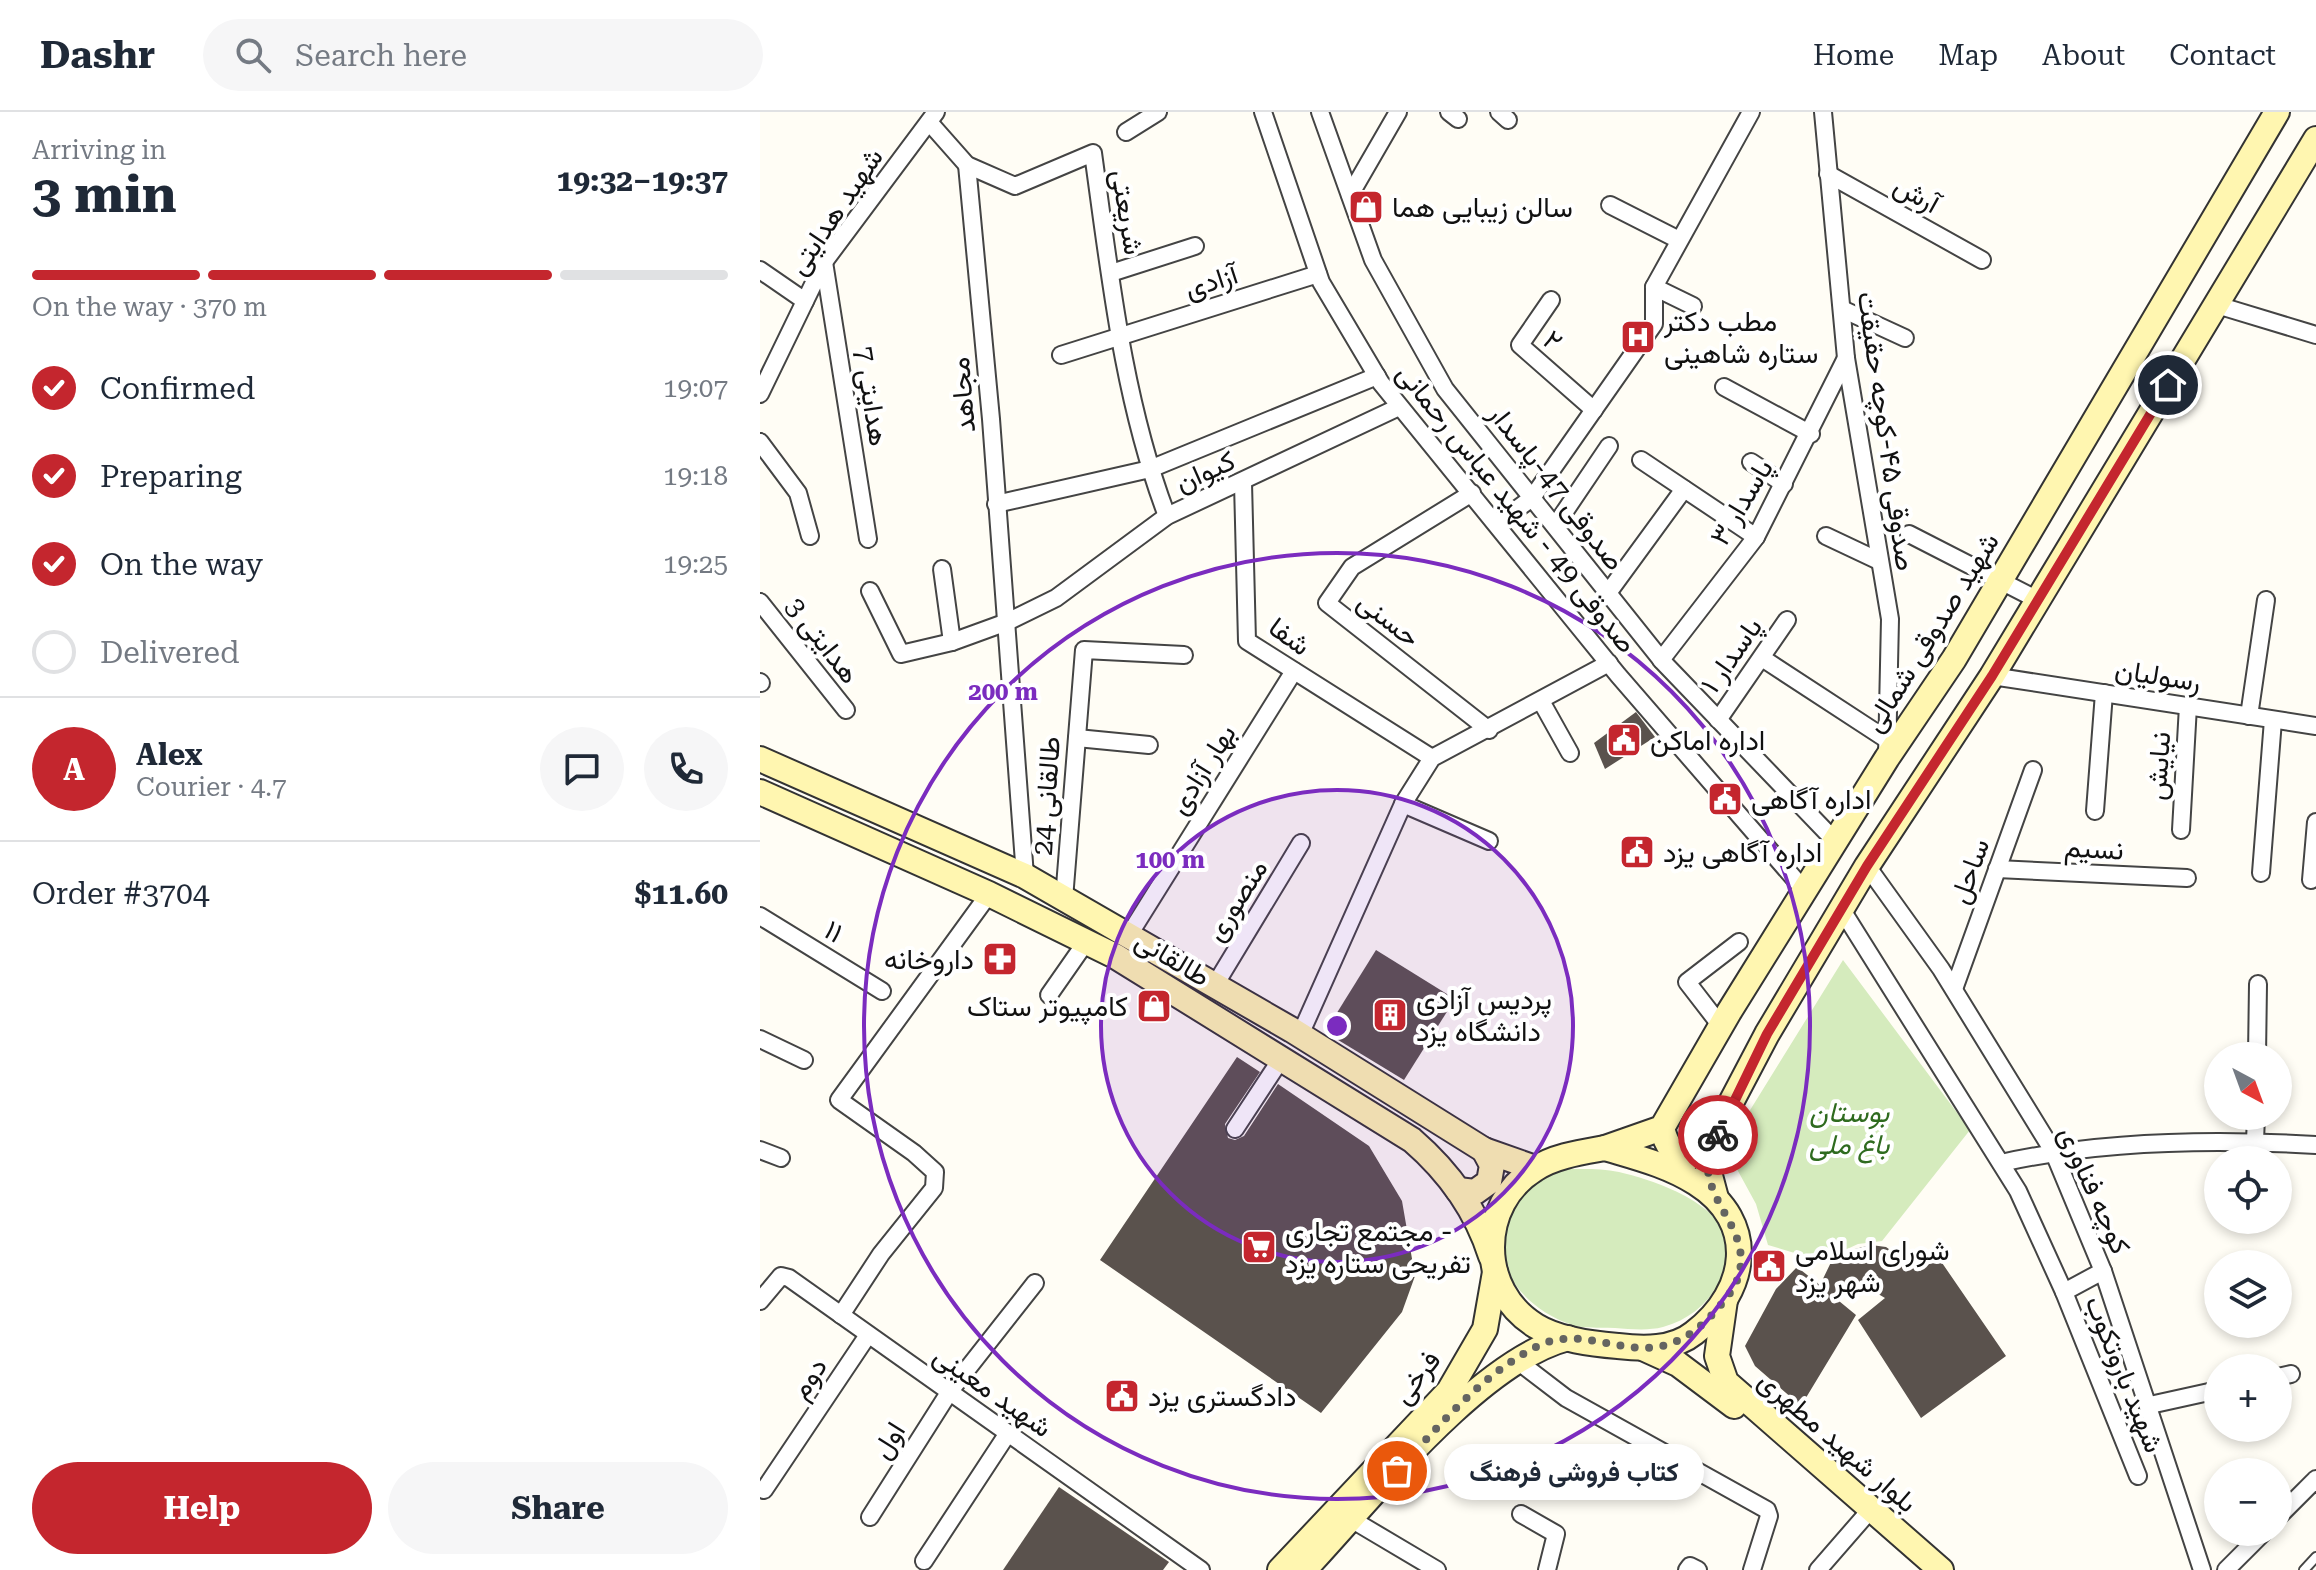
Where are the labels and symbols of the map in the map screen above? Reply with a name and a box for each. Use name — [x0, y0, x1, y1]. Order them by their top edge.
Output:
street label: شهید هدایتی — [781, 142, 891, 282]
street label: شریعتی — [1104, 167, 1151, 257]
street label: آرش — [1888, 169, 1947, 222]
shop icon: سالن زیبایی هما — [1347, 188, 1385, 226]
place label: سالن زیبایی هما — [1392, 191, 1573, 225]
street label: آزادی — [1180, 257, 1245, 306]
street label: صدوقی ۴۵-کوچه حقیقت — [1849, 289, 1922, 573]
place label: مطب دکتر ستاره شاهینی — [1663, 305, 1818, 371]
hospital icon: مطب دکتر ستاره شاهینی — [1619, 318, 1657, 356]
street label: ۲ — [1536, 323, 1569, 358]
street label: هدایتی 7 — [847, 344, 896, 448]
pin — [2134, 351, 2202, 419]
street label: مجاهد — [943, 356, 982, 434]
street label: صدوقی 49 - شهید عباس رحمانی — [1389, 357, 1643, 660]
street label: صدوقی 47-پاسدار — [1479, 397, 1632, 578]
street label: کیوان — [1170, 444, 1241, 500]
street label: پاسدار ۳ — [1703, 453, 1782, 552]
street label: شهید صدوقی شمالی — [1857, 527, 2007, 738]
street label: حسنی — [1351, 585, 1426, 654]
street label: هدایتی 3 — [779, 591, 867, 690]
street label: شفا — [1262, 610, 1317, 662]
street label: پاسدار ۱ — [1694, 611, 1771, 700]
street label: رسولیان — [2112, 652, 2203, 700]
text: 200 m — [968, 678, 1038, 706]
street label: بهار آزادی — [1162, 718, 1244, 821]
public building icon: اداره اماکن — [1605, 721, 1643, 759]
place label: اداره اماکن — [1650, 724, 1765, 758]
street label: نیایش — [2140, 731, 2177, 802]
street label: طالقانی 24 — [1026, 735, 1067, 857]
public building icon: اداره آگاهی — [1706, 780, 1744, 818]
place label: اداره آگاهی — [1751, 783, 1871, 817]
street label: نسیم — [2063, 830, 2125, 869]
public building icon: اداره آگاهی یزد — [1618, 833, 1656, 871]
street label: ساحل — [1943, 834, 1996, 908]
place label: اداره آگاهی یزد — [1663, 836, 1822, 870]
text: 100 m — [1135, 846, 1205, 874]
street label: منصوری — [1199, 853, 1275, 948]
street label: ۱۱ — [818, 913, 849, 950]
street label: طالقانی — [1130, 923, 1216, 993]
pharmacy icon: داروخانه — [981, 940, 1019, 978]
place label: داروخانه — [884, 943, 974, 977]
place label: پردیس آزادی دانشگاه یزد — [1416, 983, 1552, 1049]
shop icon: کامپیوتر ستاک — [1135, 987, 1173, 1025]
place label: کامپیوتر ستاک — [967, 990, 1128, 1025]
building icon: پردیس آزادی دانشگاه یزد — [1371, 996, 1409, 1034]
centre of rings — [1323, 1012, 1351, 1040]
north arrow — [2204, 1042, 2292, 1130]
courier — [1678, 1095, 1758, 1175]
park label: بوستان باغ ملی — [1809, 1096, 1890, 1164]
street label: کوچه فناوری — [2050, 1121, 2137, 1260]
place label: مجتمع تجاری - تفریحی ستاره یزد — [1285, 1215, 1471, 1281]
supermarket icon: مجتمع تجاری - تفریحی ستاره یزد — [1240, 1228, 1278, 1266]
place label: شورای اسلامی شهر یزد — [1795, 1234, 1950, 1300]
public building icon: شورای اسلامی شهر یزد — [1750, 1247, 1788, 1285]
street label: شهید باروتکوب — [2077, 1291, 2171, 1458]
street label: شهید معینی — [927, 1339, 1058, 1445]
street label: فرخی — [1385, 1344, 1448, 1411]
street label: دوم — [783, 1351, 836, 1406]
street label: بلوار شهید مطهری — [1751, 1364, 1924, 1520]
public building icon: دادگستری یزد — [1103, 1377, 1141, 1415]
place label: دادگستری یزد — [1148, 1380, 1296, 1414]
street label: اول — [865, 1416, 913, 1465]
pin — [1363, 1437, 1431, 1505]
callout: کتاب فروشی فرهنگ — [1445, 1443, 1705, 1499]

